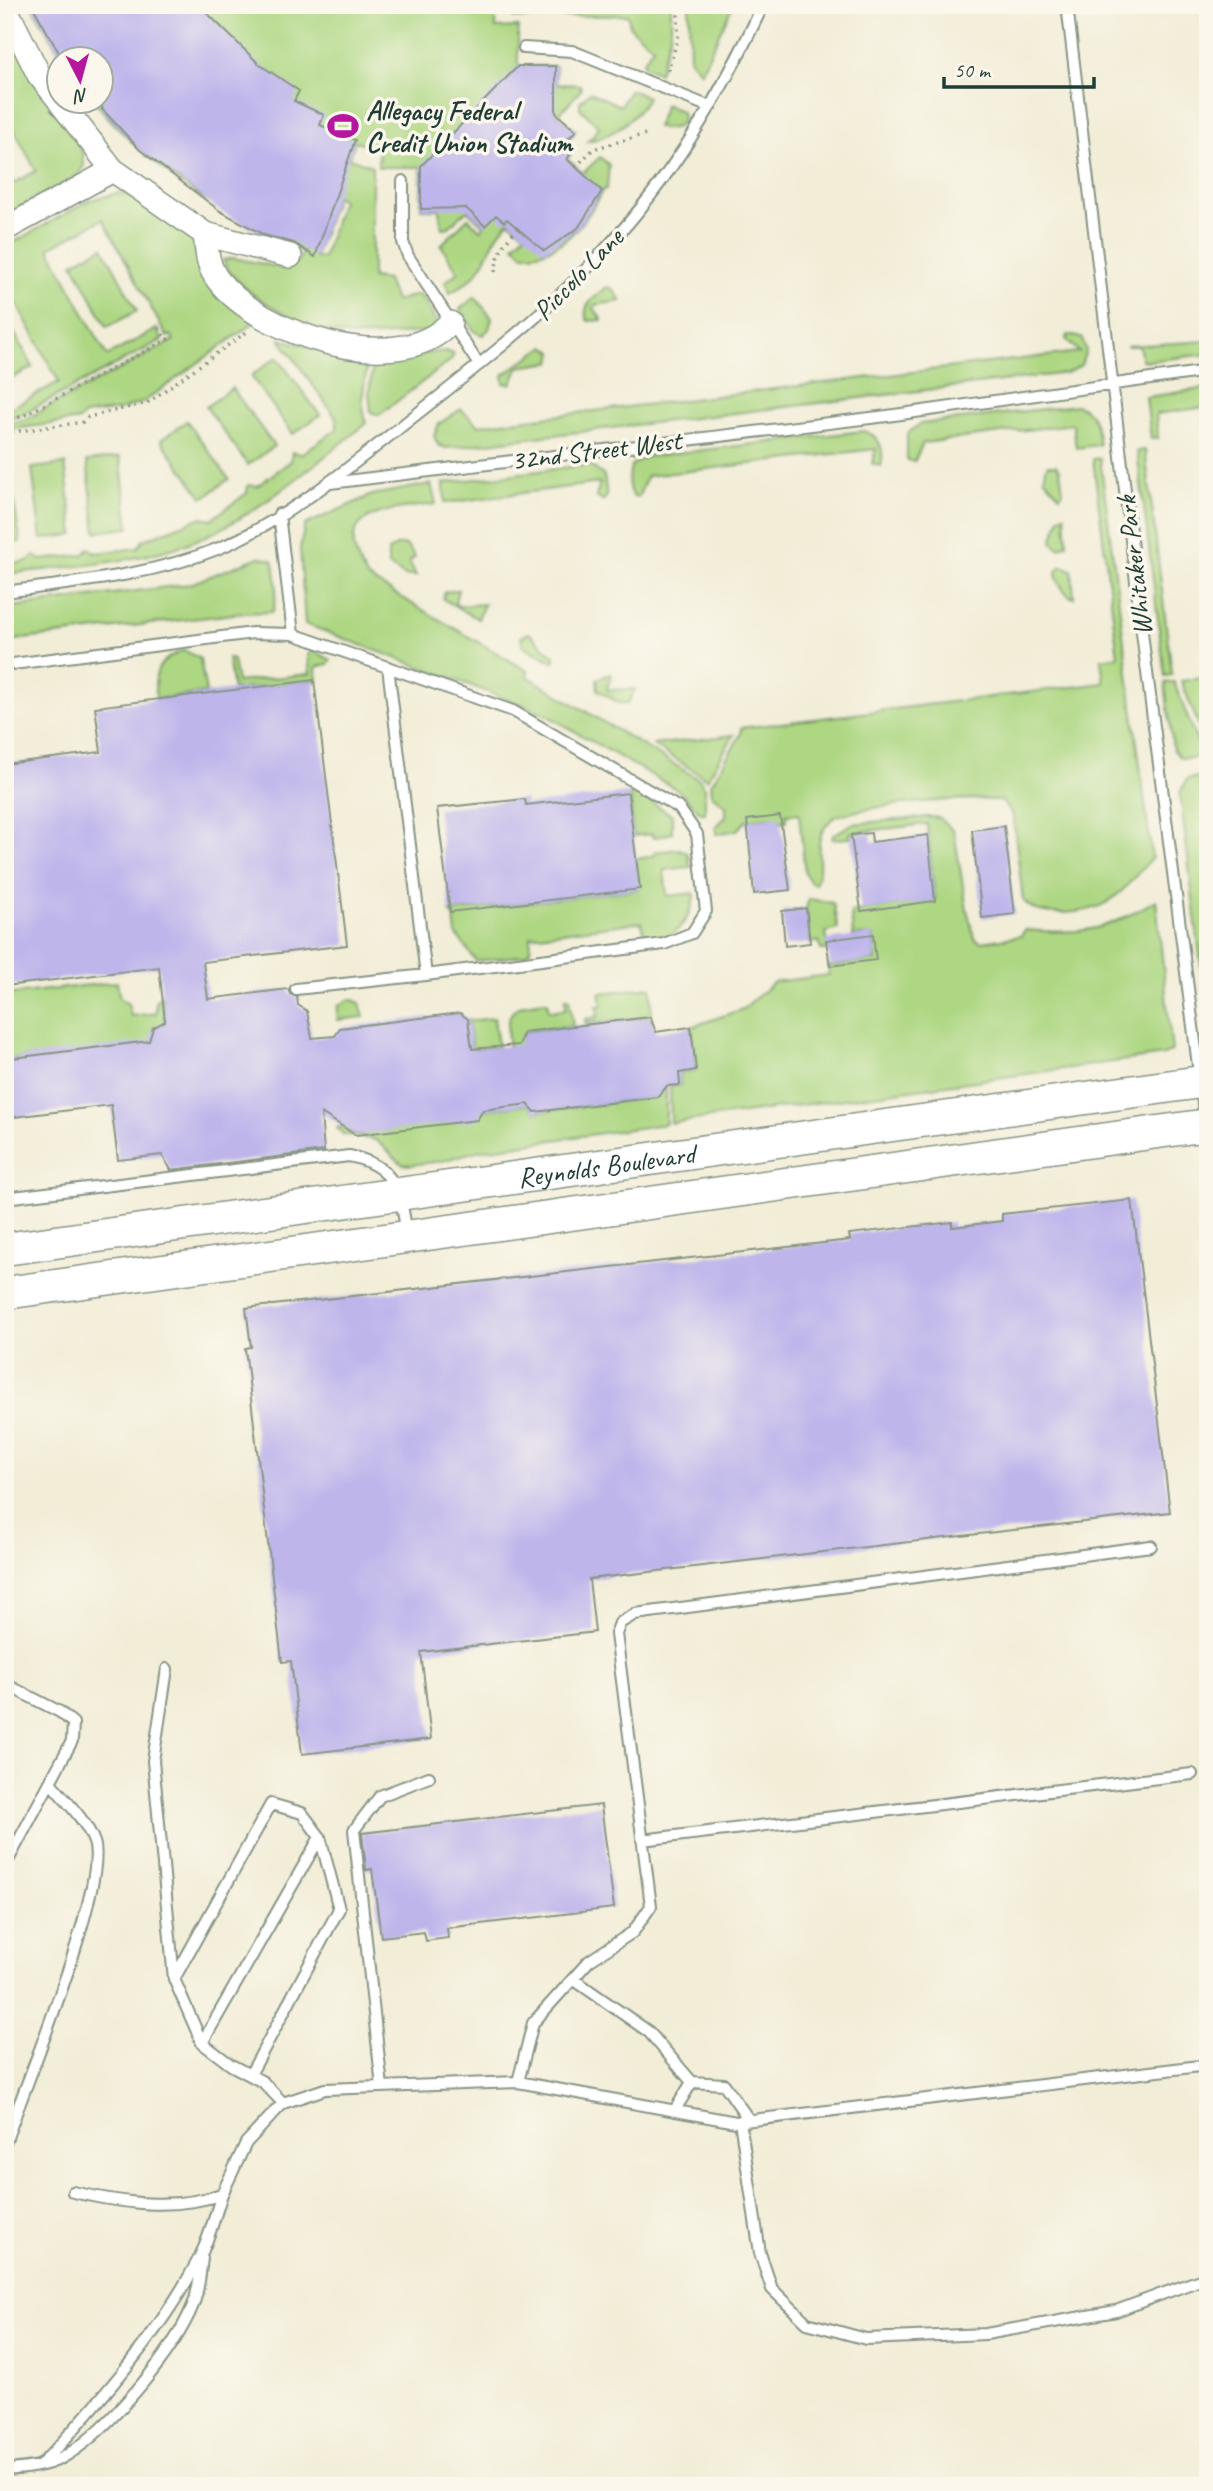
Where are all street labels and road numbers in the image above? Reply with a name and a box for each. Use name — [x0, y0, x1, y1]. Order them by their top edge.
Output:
street label: Piccolo Lane — [525, 219, 632, 328]
street label: 32nd Street West — [509, 422, 686, 478]
street label: Whitaker Park — [1108, 492, 1160, 638]
street label: Reynolds Boulevard — [515, 1135, 701, 1195]

